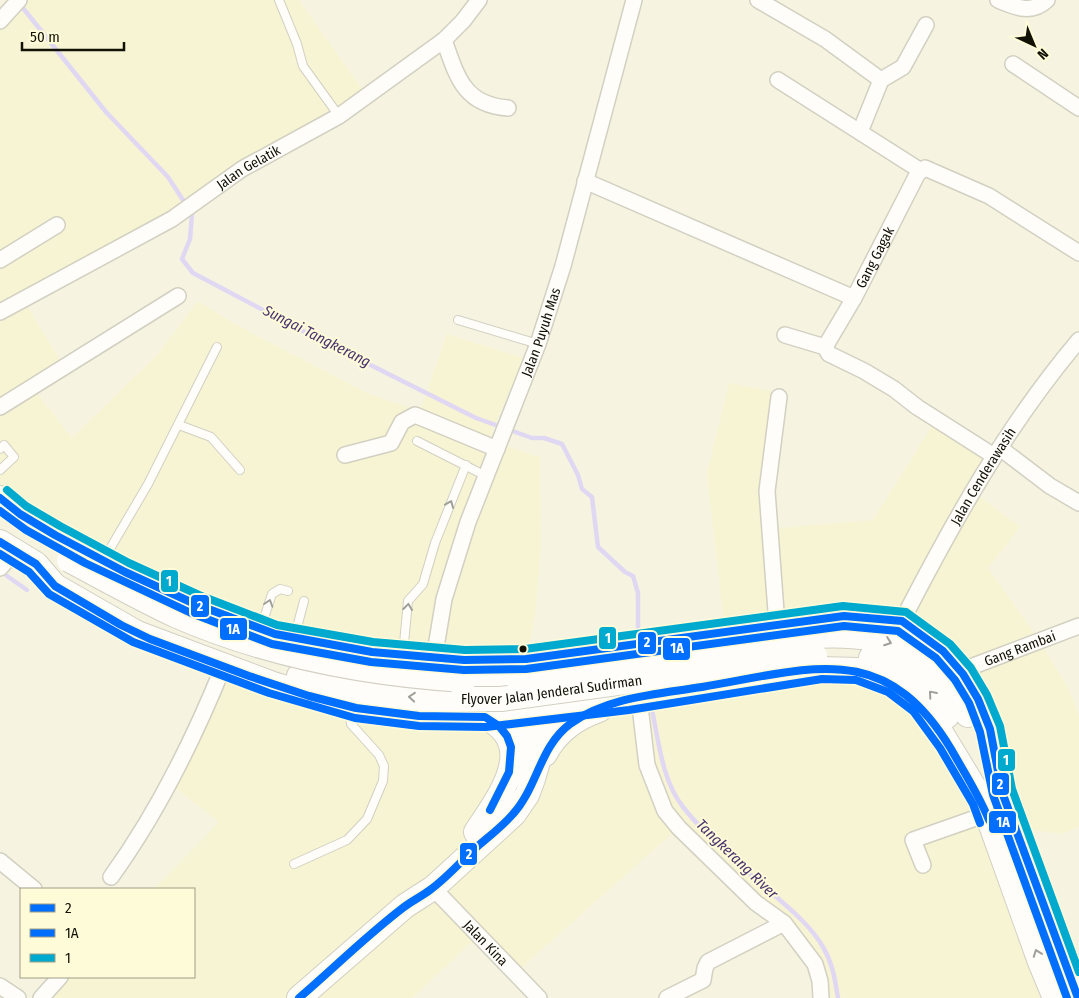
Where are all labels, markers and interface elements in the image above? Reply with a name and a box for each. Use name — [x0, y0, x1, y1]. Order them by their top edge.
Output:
scale bar — [22, 20, 125, 52]
north arrow — [1009, 20, 1059, 70]
text: 50 m — [30, 28, 60, 46]
text: N — [1034, 45, 1052, 63]
street label: Jalan Gelatik — [213, 141, 284, 193]
street label: Gang Gagak — [852, 224, 898, 291]
street label: Jalan Puyuh Mas — [518, 286, 565, 379]
water label: Sungai Tangkerang — [259, 301, 374, 371]
street label: Jalan Cenderawasih — [947, 424, 1020, 528]
one-way arrow — [444, 500, 455, 509]
line badge: 1 — [160, 569, 179, 593]
text: 1 — [166, 573, 172, 590]
line badge: 2 — [190, 594, 210, 618]
text: 2 — [196, 598, 204, 615]
one-way arrow — [264, 599, 274, 607]
one-way arrow — [402, 603, 413, 611]
line badge: 1A — [219, 617, 248, 641]
text: 1A — [226, 621, 240, 638]
line badge: 1 — [598, 626, 617, 650]
street label: Gang Rambai — [982, 628, 1058, 670]
text: 1 — [605, 630, 611, 647]
line badge: 2 — [637, 631, 657, 655]
text: 2 — [643, 634, 651, 651]
one-way arrow — [883, 636, 891, 646]
line badge: 1A — [662, 637, 691, 661]
text: 1A — [670, 640, 684, 657]
unlabelled marker — [518, 644, 528, 654]
street label: Flyover Jalan Jenderal Sudirman — [461, 672, 643, 708]
one-way arrow — [929, 691, 937, 700]
one-way arrow — [408, 692, 416, 703]
line badge: 1 — [997, 748, 1016, 772]
text: 1 — [1003, 752, 1009, 769]
line badge: 2 — [991, 772, 1010, 796]
text: 2 — [996, 776, 1004, 793]
line badge: 1A — [988, 810, 1017, 834]
text: 1A — [996, 814, 1010, 831]
water label: Tangkerang River — [692, 816, 782, 903]
line badge: 2 — [459, 842, 478, 866]
text: 2 — [465, 846, 473, 863]
legend — [20, 888, 195, 978]
text: 2 — [65, 899, 72, 917]
street label: Jalan Kina — [459, 917, 511, 970]
text: 1A — [65, 924, 79, 942]
text: 1 — [65, 949, 71, 967]
one-way arrow — [1033, 949, 1043, 958]

